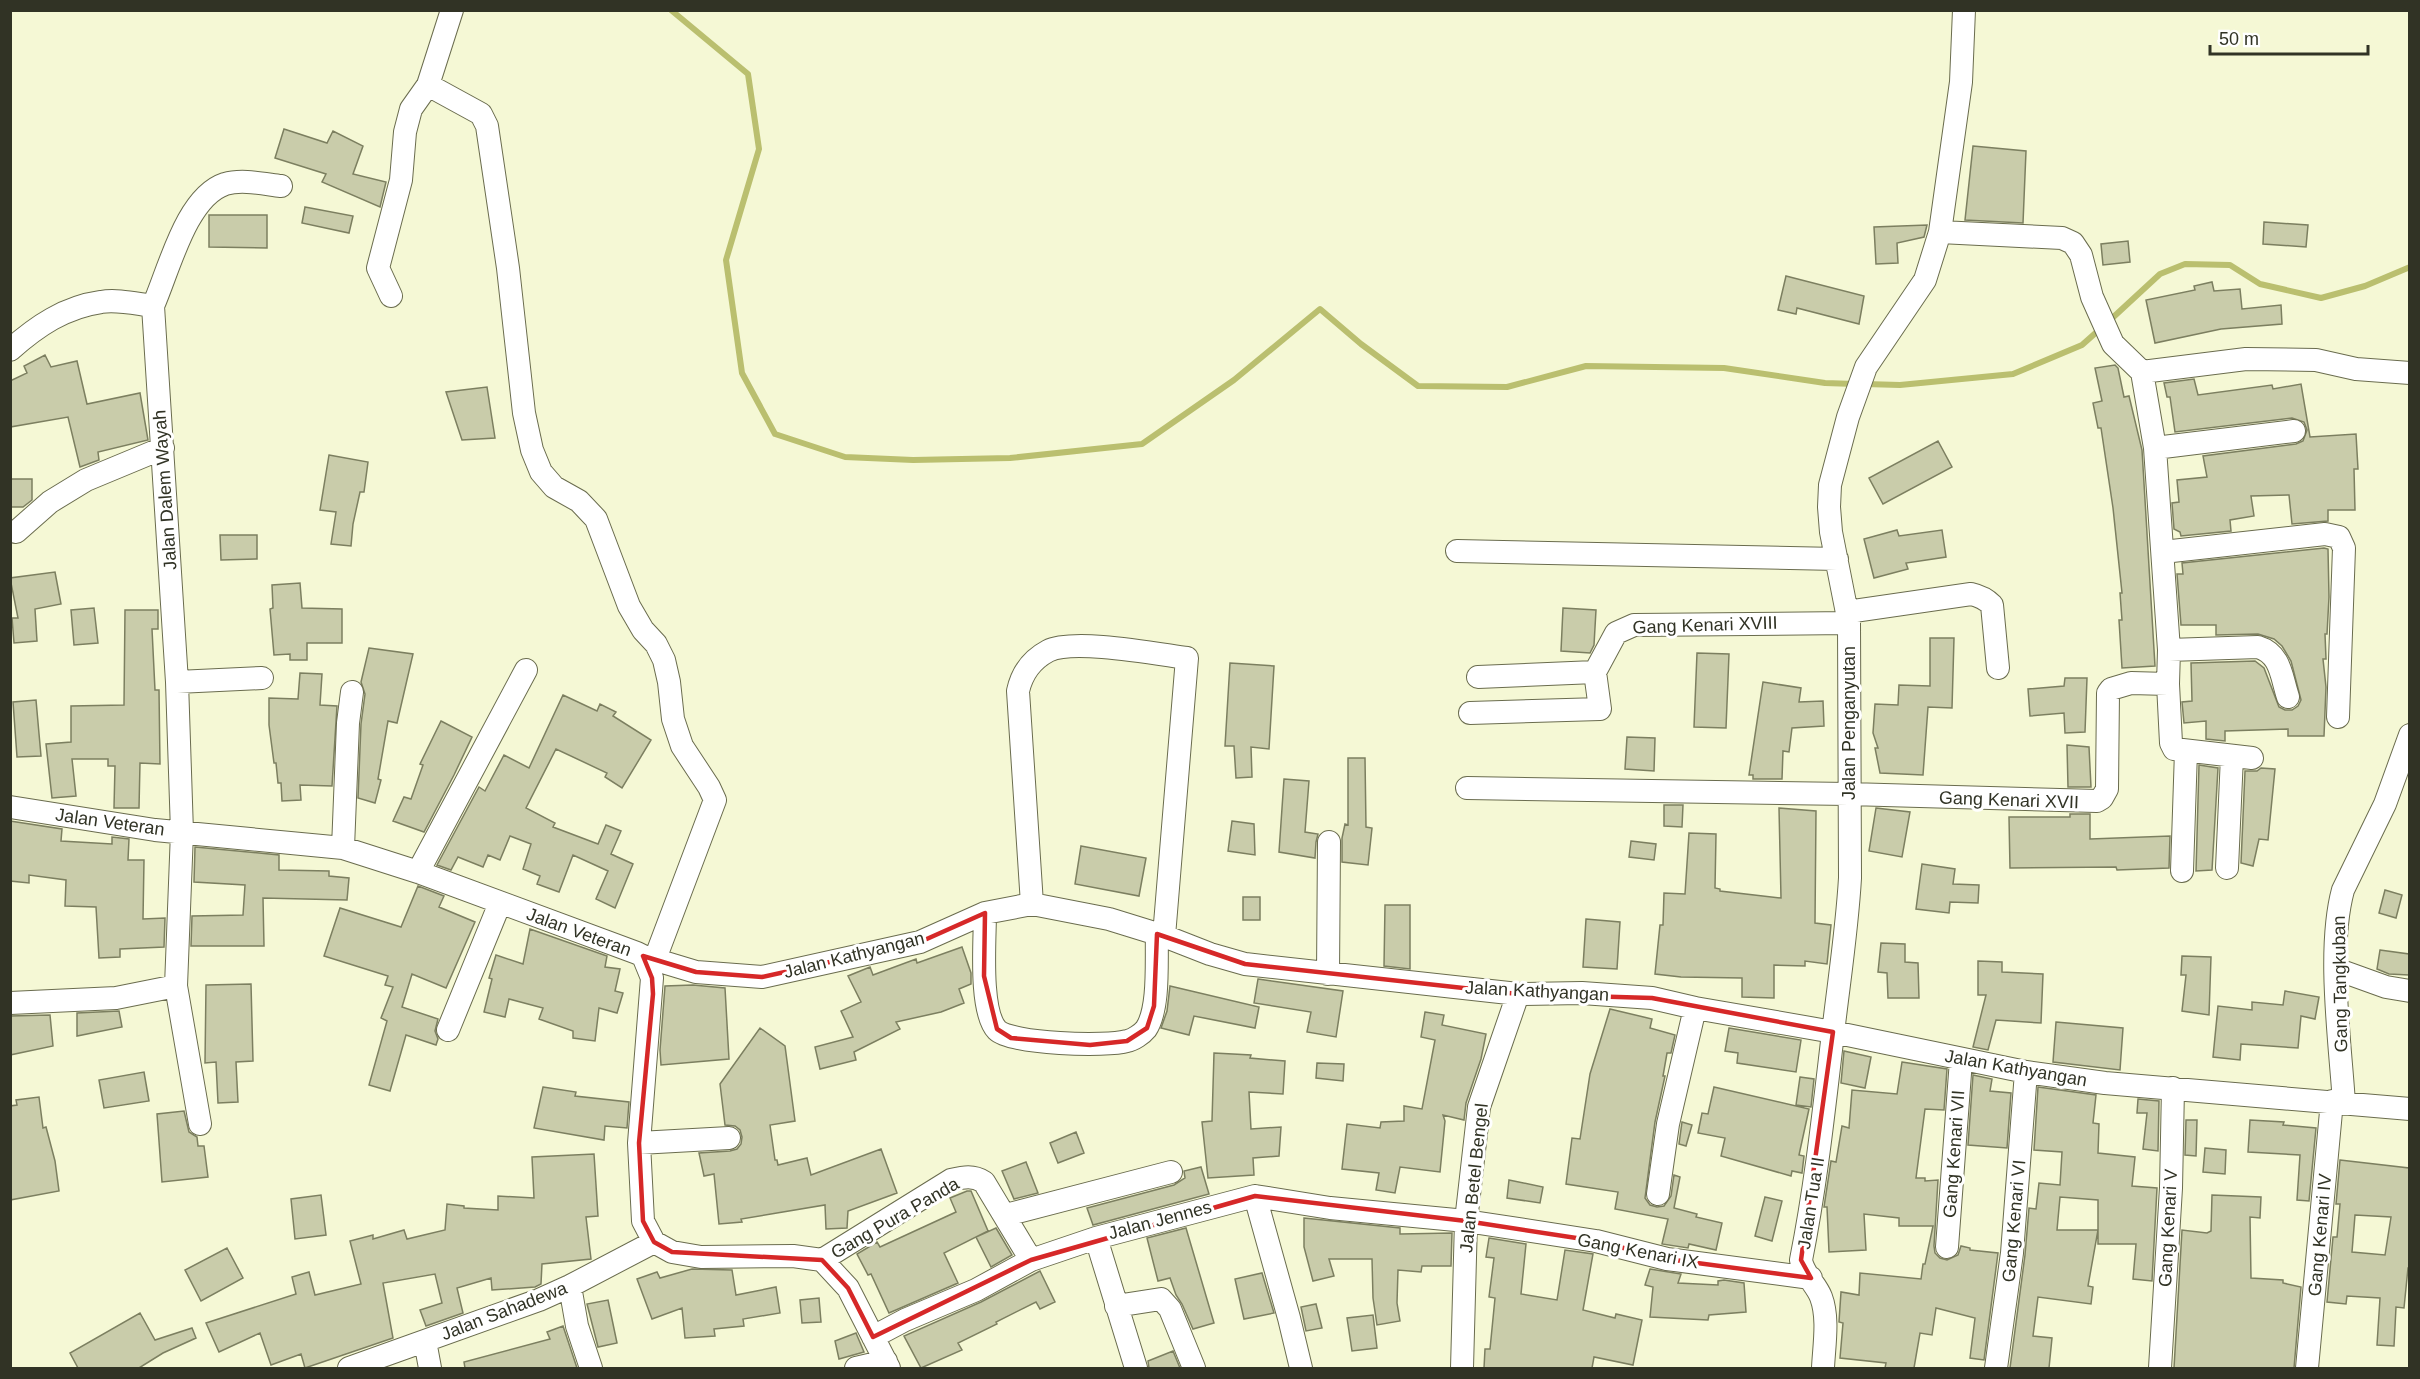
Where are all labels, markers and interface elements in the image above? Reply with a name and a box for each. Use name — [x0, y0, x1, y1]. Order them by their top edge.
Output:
scale bar — [2210, 18, 2368, 56]
text: 50 m — [2219, 29, 2259, 49]
street label: Jalan Dalem Wayah — [149, 409, 181, 571]
street label: Gang Kenari XVIII — [1632, 612, 1778, 638]
street label: Jalan Penganyutan — [1839, 646, 1859, 800]
street label: Gang Kenari XVII — [1939, 788, 2079, 812]
street label: Jalan Veteran — [54, 804, 166, 840]
street label: Jalan Veteran — [524, 904, 634, 960]
street label: Gang Tangkuban — [2329, 915, 2351, 1053]
street label: Jalan Kathyangan — [782, 928, 926, 982]
street label: Jalan Kathyangan — [1465, 977, 1609, 1005]
street label: Jalan Kathyangan — [1943, 1046, 2089, 1090]
street label: Gang Kenari VII — [1940, 1089, 1968, 1219]
street label: Jalan Betel Bengel — [1456, 1102, 1492, 1254]
street label: Jalan Tua II — [1794, 1155, 1828, 1251]
street label: Gang Kenari VI — [1999, 1159, 2029, 1283]
street label: Gang Kenari V — [2155, 1169, 2181, 1287]
street label: Gang Pura Panda — [828, 1173, 963, 1263]
street label: Gang Kenari IV — [2305, 1173, 2335, 1297]
street label: Jalan Jennes — [1106, 1197, 1214, 1243]
street label: Gang Kenari IX — [1576, 1229, 1700, 1273]
street label: Jalan Sahadewa — [438, 1277, 571, 1344]

